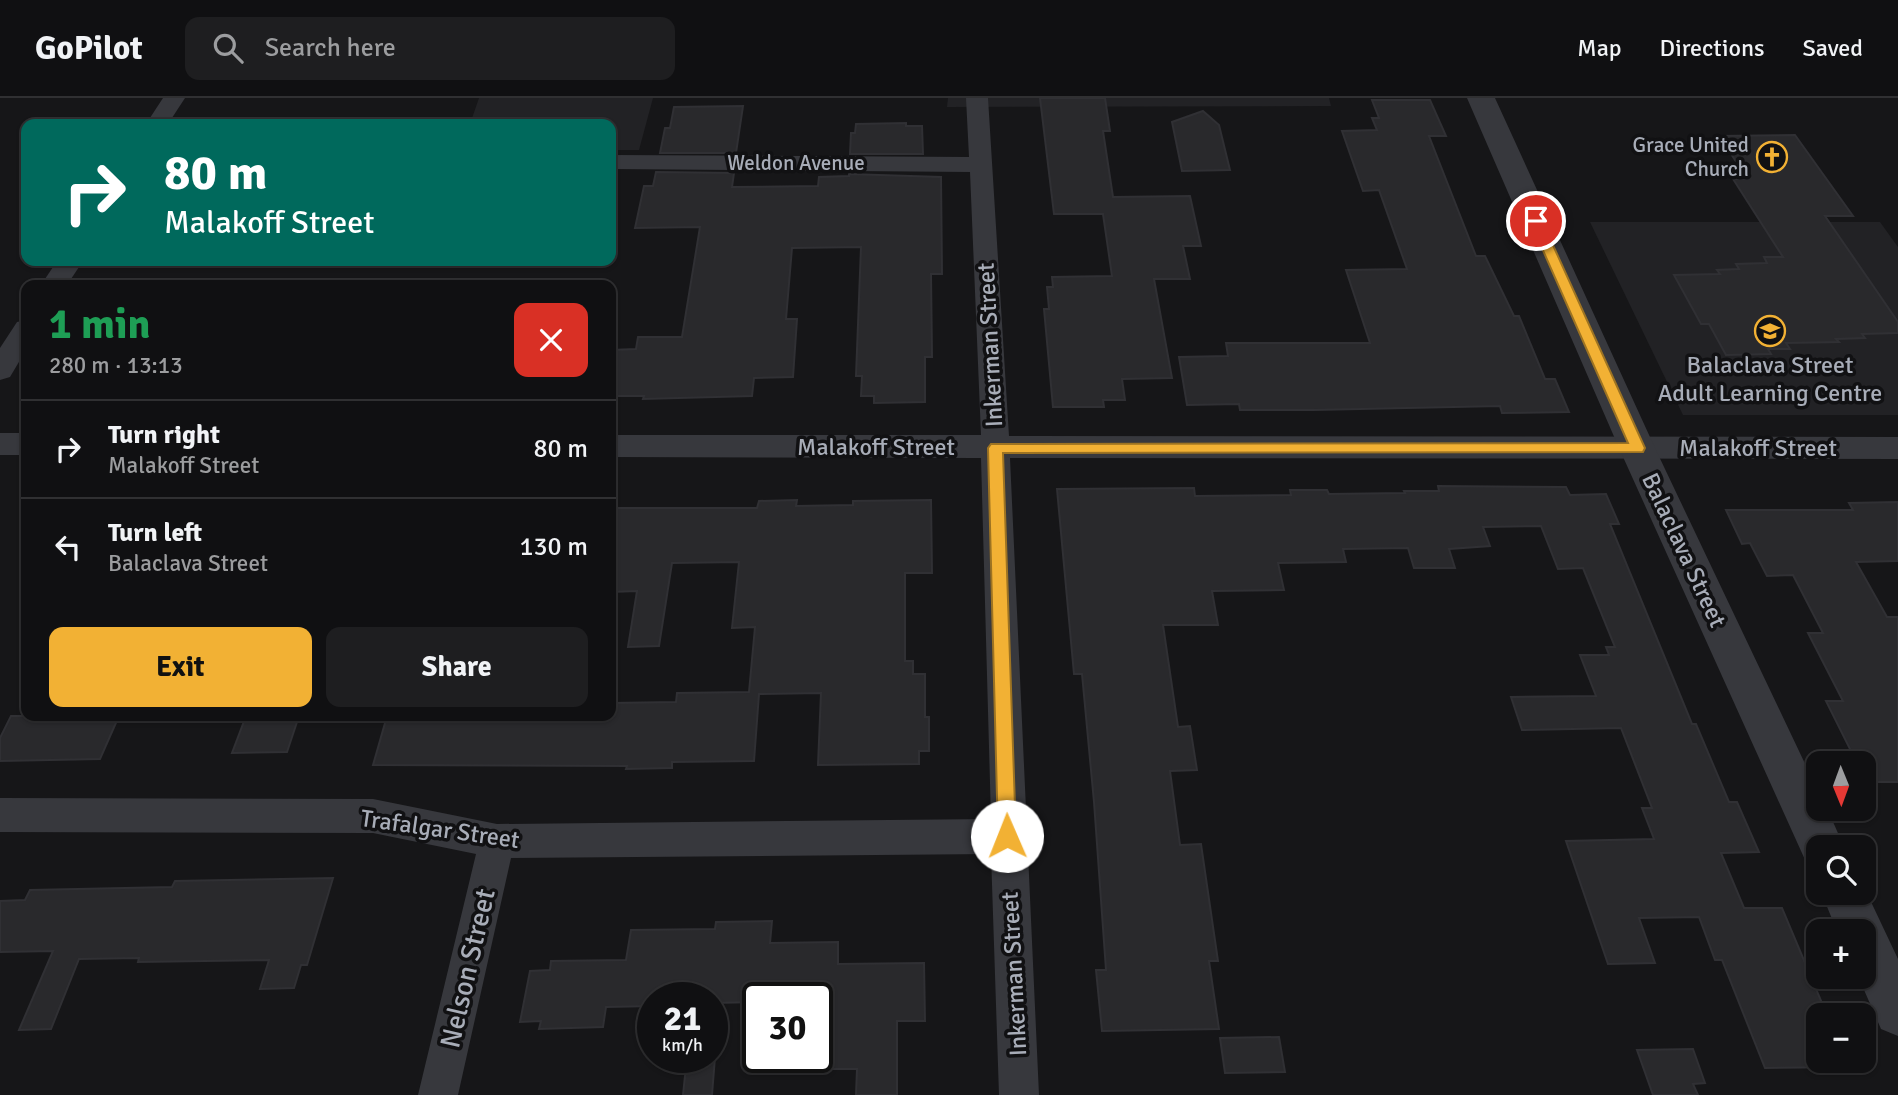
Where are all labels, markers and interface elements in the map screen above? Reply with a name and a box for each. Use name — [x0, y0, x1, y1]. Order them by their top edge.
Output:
search box — [185, 17, 675, 80]
text: GoPilot — [35, 28, 143, 69]
icon: search — [209, 29, 247, 67]
text: Search here — [265, 32, 396, 64]
text: Map — [1577, 33, 1622, 63]
text: Directions — [1660, 33, 1765, 63]
text: Saved — [1803, 33, 1863, 63]
place label: Grace United Church — [1633, 132, 1749, 182]
church icon: Grace United Church — [1755, 140, 1789, 174]
text: 80 m — [164, 143, 267, 203]
icon: right — [49, 147, 140, 238]
street label: Weldon Avenue — [727, 150, 865, 176]
pin — [1506, 191, 1566, 251]
icon: arrive — [1517, 202, 1555, 240]
text: Malakoff Street — [164, 203, 375, 242]
street label: Inkerman Street — [971, 262, 1009, 428]
text: 1 min — [49, 299, 150, 350]
button: close — [514, 303, 588, 377]
school or university icon: Balaclava Street Adult Learning Centre — [1753, 314, 1787, 348]
place label: Balaclava Street Adult Learning Centre — [1658, 350, 1882, 408]
text: 280 m · 13:13 — [49, 351, 183, 380]
text: Turn right — [108, 419, 220, 451]
icon: right — [49, 430, 87, 468]
street label: Malakoff Street — [797, 432, 955, 462]
text: 80 m — [533, 433, 588, 465]
street label: Malakoff Street — [1679, 433, 1837, 463]
text: Malakoff Street — [108, 451, 259, 480]
street label: Balaclava Street — [1635, 468, 1733, 632]
text: Turn left — [108, 517, 202, 549]
icon: left — [49, 528, 87, 566]
text: 130 m — [519, 531, 588, 563]
text: Balaclava Street — [108, 549, 268, 578]
button: Exit — [49, 627, 312, 707]
button: Share — [326, 627, 588, 707]
north arrow — [1806, 751, 1876, 821]
map controls — [1806, 751, 1876, 1073]
position arrow — [970, 799, 1044, 873]
street label: Trafalgar Street — [359, 803, 521, 855]
button: search — [1806, 835, 1876, 905]
street label: Nelson Street — [433, 885, 503, 1051]
street label: Inkerman Street — [995, 891, 1033, 1057]
button: + — [1806, 919, 1876, 989]
speed limit sign: 30 — [742, 982, 833, 1073]
text: 21 — [664, 997, 701, 1040]
button: − — [1806, 1003, 1876, 1073]
text: km/h — [662, 1034, 703, 1056]

